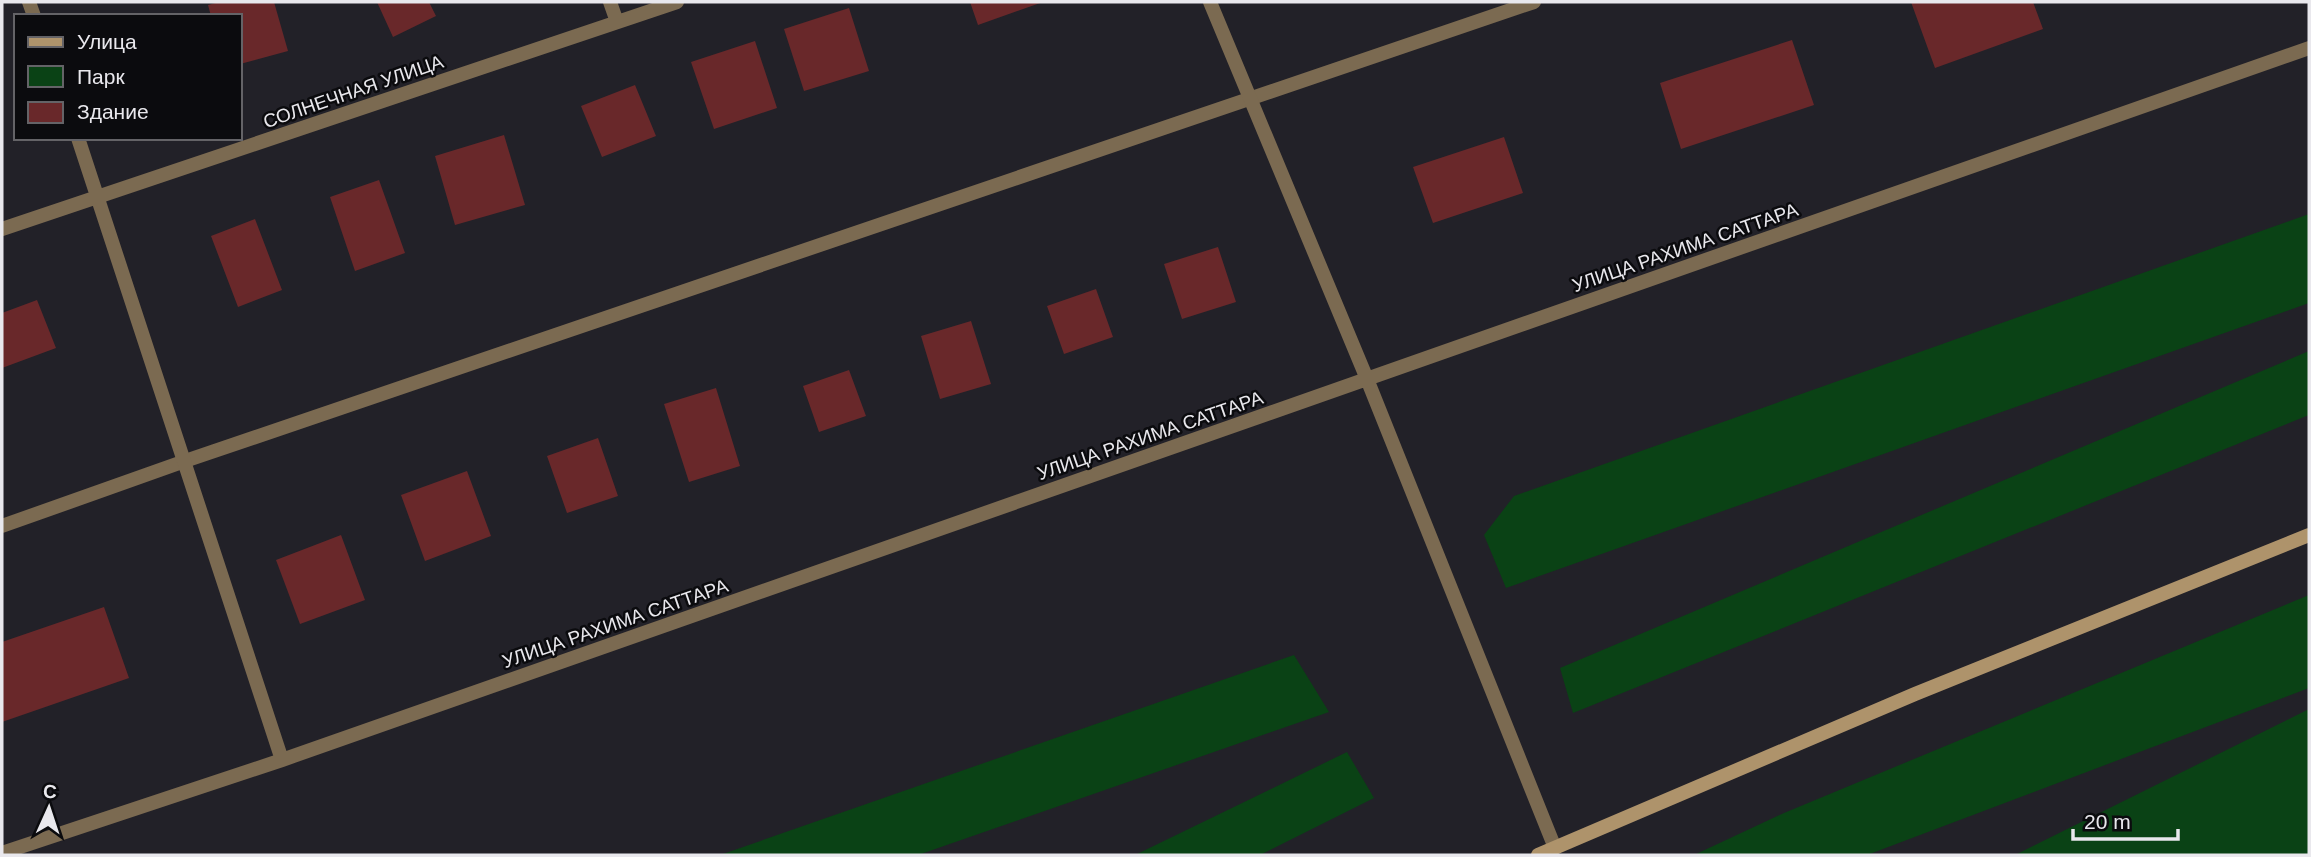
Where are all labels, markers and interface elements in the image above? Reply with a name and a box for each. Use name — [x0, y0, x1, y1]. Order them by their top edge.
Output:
legend — [14, 14, 242, 140]
text: Улица — [77, 30, 137, 53]
street label: СОЛНЕЧНАЯ УЛИЦА — [260, 51, 446, 132]
text: Парк — [77, 65, 125, 88]
text: Здание — [77, 100, 149, 123]
street label: УЛИЦА РАХИМА САТТАРА — [1569, 199, 1801, 296]
street label: УЛИЦА РАХИМА САТТАРА — [1034, 387, 1266, 484]
street label: УЛИЦА РАХИМА САТТАРА — [499, 575, 731, 672]
north arrow — [14, 773, 84, 843]
text: С — [42, 781, 58, 802]
scale bar — [2073, 798, 2178, 842]
text: 20 m — [2084, 810, 2131, 833]

